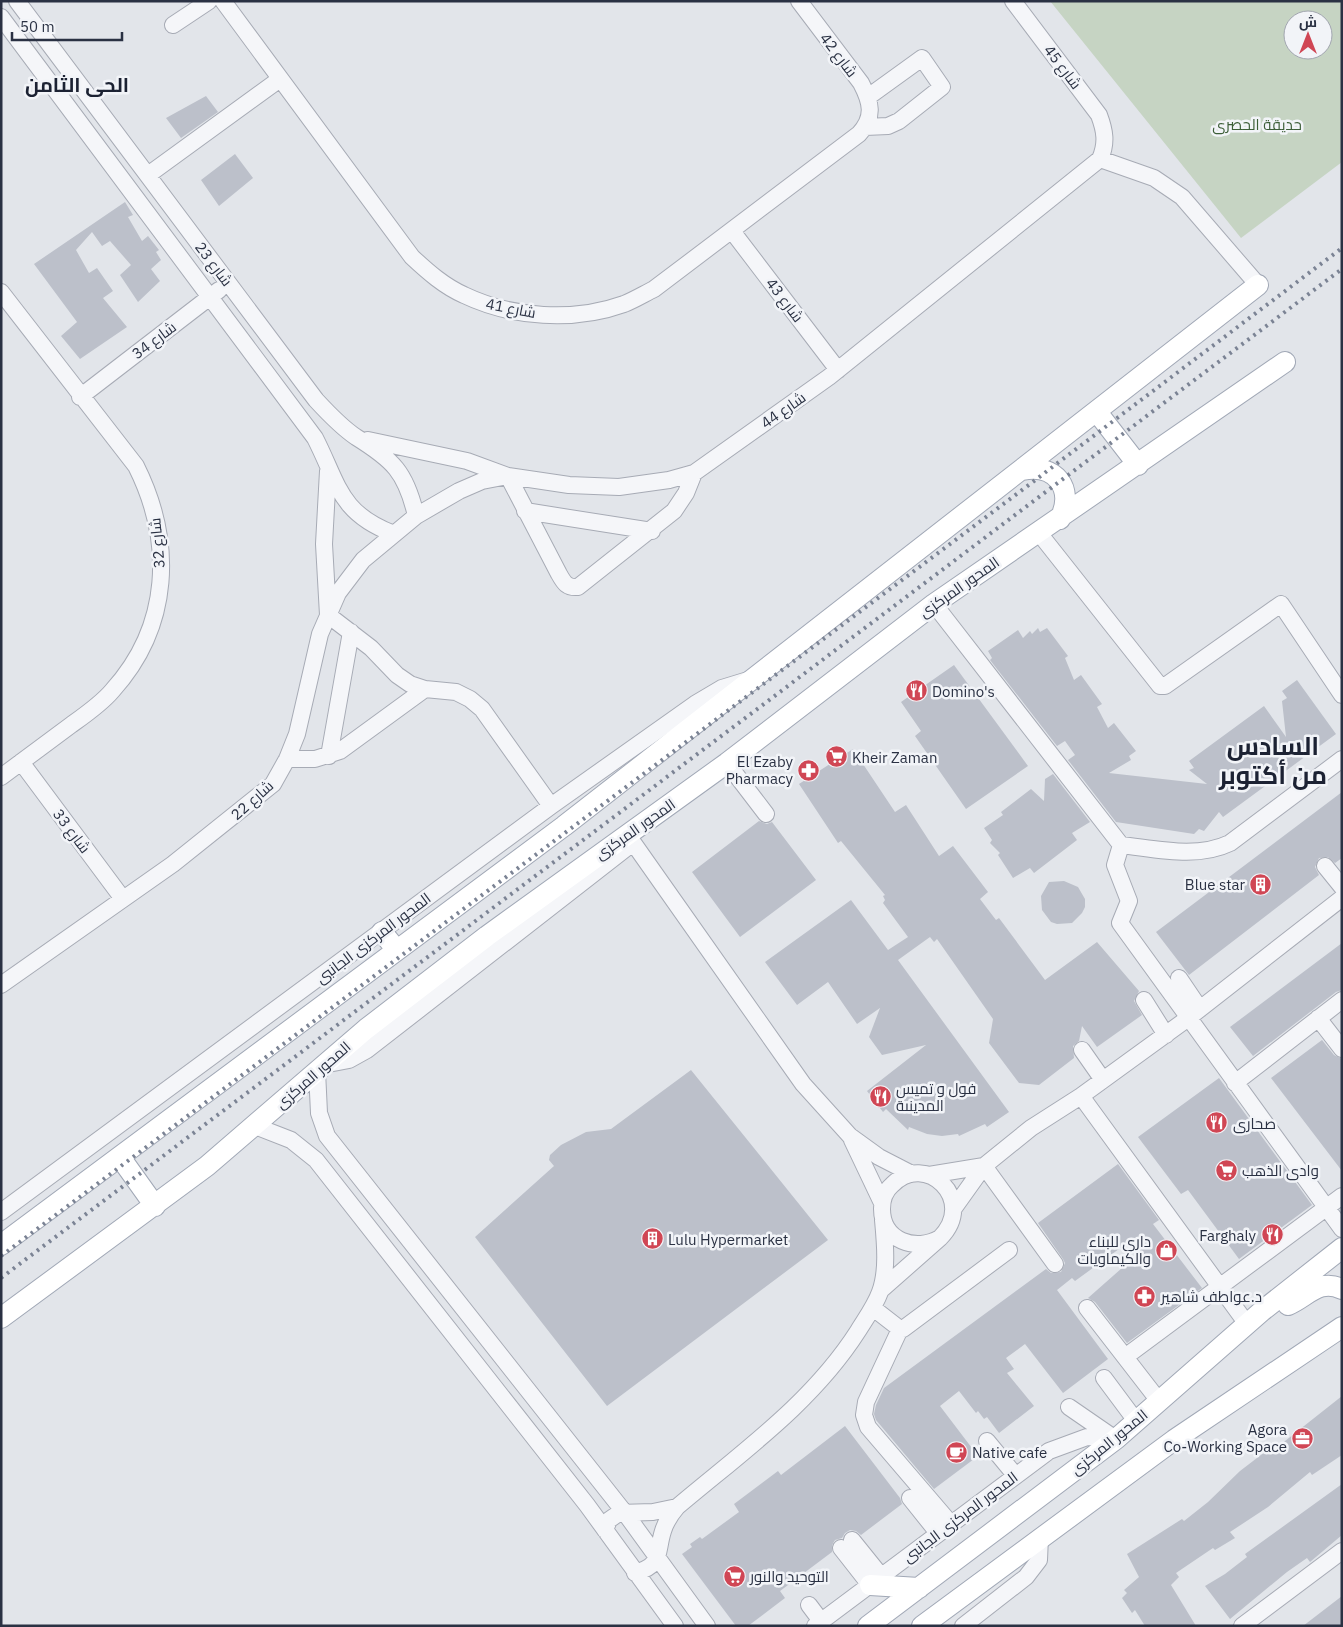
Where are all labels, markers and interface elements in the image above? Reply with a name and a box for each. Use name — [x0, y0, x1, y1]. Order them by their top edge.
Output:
scale bar — [12, 10, 122, 42]
north arrow — [1283, 10, 1333, 60]
text: ش — [1299, 13, 1317, 31]
text: 50 m — [20, 17, 55, 36]
street label: شارع 42 — [815, 29, 862, 82]
street label: شارع 45 — [1039, 41, 1086, 94]
district label: الحى الثامن — [25, 71, 129, 98]
park label: حديقة الحصرى — [1212, 115, 1302, 135]
street label: شارع 23 — [190, 238, 237, 291]
street label: شارع 43 — [761, 274, 808, 327]
street label: شارع 41 — [484, 294, 538, 324]
street label: شارع 34 — [128, 317, 181, 364]
street label: شارع 44 — [757, 388, 810, 434]
street label: شارع 32 — [145, 517, 171, 569]
street label: المحور المركزى — [915, 552, 1003, 622]
restaurant icon: Domino's — [904, 679, 928, 703]
place label: Domino's — [932, 682, 995, 701]
district label: السادس من أكتوبر — [1218, 729, 1327, 791]
supermarket icon: Kheir Zaman — [824, 745, 848, 769]
place label: Kheir Zaman — [852, 748, 937, 767]
place label: El Ezaby Pharmacy — [726, 752, 794, 788]
pharmacy icon: El Ezaby Pharmacy — [797, 758, 821, 782]
street label: شارع 22 — [227, 776, 279, 825]
street label: المحور المركزى — [591, 794, 679, 864]
street label: شارع 33 — [48, 805, 95, 858]
building icon: Blue star — [1249, 872, 1273, 896]
place label: Blue star — [1185, 875, 1245, 894]
street label: المحور المركزى الجانبى — [312, 888, 435, 988]
street label: المحور المركزى — [271, 1037, 355, 1114]
place label: فول و تميس المدينىة — [896, 1079, 976, 1115]
restaurant icon: فول و تميس المدينىة — [868, 1085, 892, 1109]
restaurant icon: صحارى — [1205, 1111, 1229, 1135]
place label: صحارى — [1233, 1114, 1276, 1134]
supermarket icon: وادى الذهب — [1214, 1158, 1238, 1182]
place label: وادى الذهب — [1242, 1161, 1319, 1181]
restaurant icon: Farghaly — [1260, 1223, 1284, 1247]
place label: Farghaly — [1199, 1226, 1257, 1245]
building icon: Lulu Hypermarket — [640, 1227, 664, 1251]
place label: Lulu Hypermarket — [668, 1230, 788, 1249]
place label: دارى للبناء والكيماويات — [1077, 1232, 1151, 1268]
shop icon: دارى للبناء والكيماويات — [1155, 1238, 1179, 1262]
pharmacy icon: د.عواطف شاهير — [1133, 1284, 1157, 1308]
place label: د.عواطف شاهير — [1160, 1287, 1262, 1306]
street label: المحور المركزى — [1067, 1405, 1152, 1480]
place label: Agora Co-Working Space — [1164, 1420, 1287, 1456]
office icon: Agora Co-Working Space — [1291, 1426, 1315, 1450]
cafe icon: Native cafe — [944, 1440, 968, 1464]
place label: Native cafe — [972, 1443, 1047, 1462]
street label: المحور المركزى الجانبى — [899, 1467, 1022, 1567]
supermarket icon: التوحيد والنور — [722, 1564, 746, 1588]
place label: التوحيد والنور — [749, 1567, 829, 1586]

